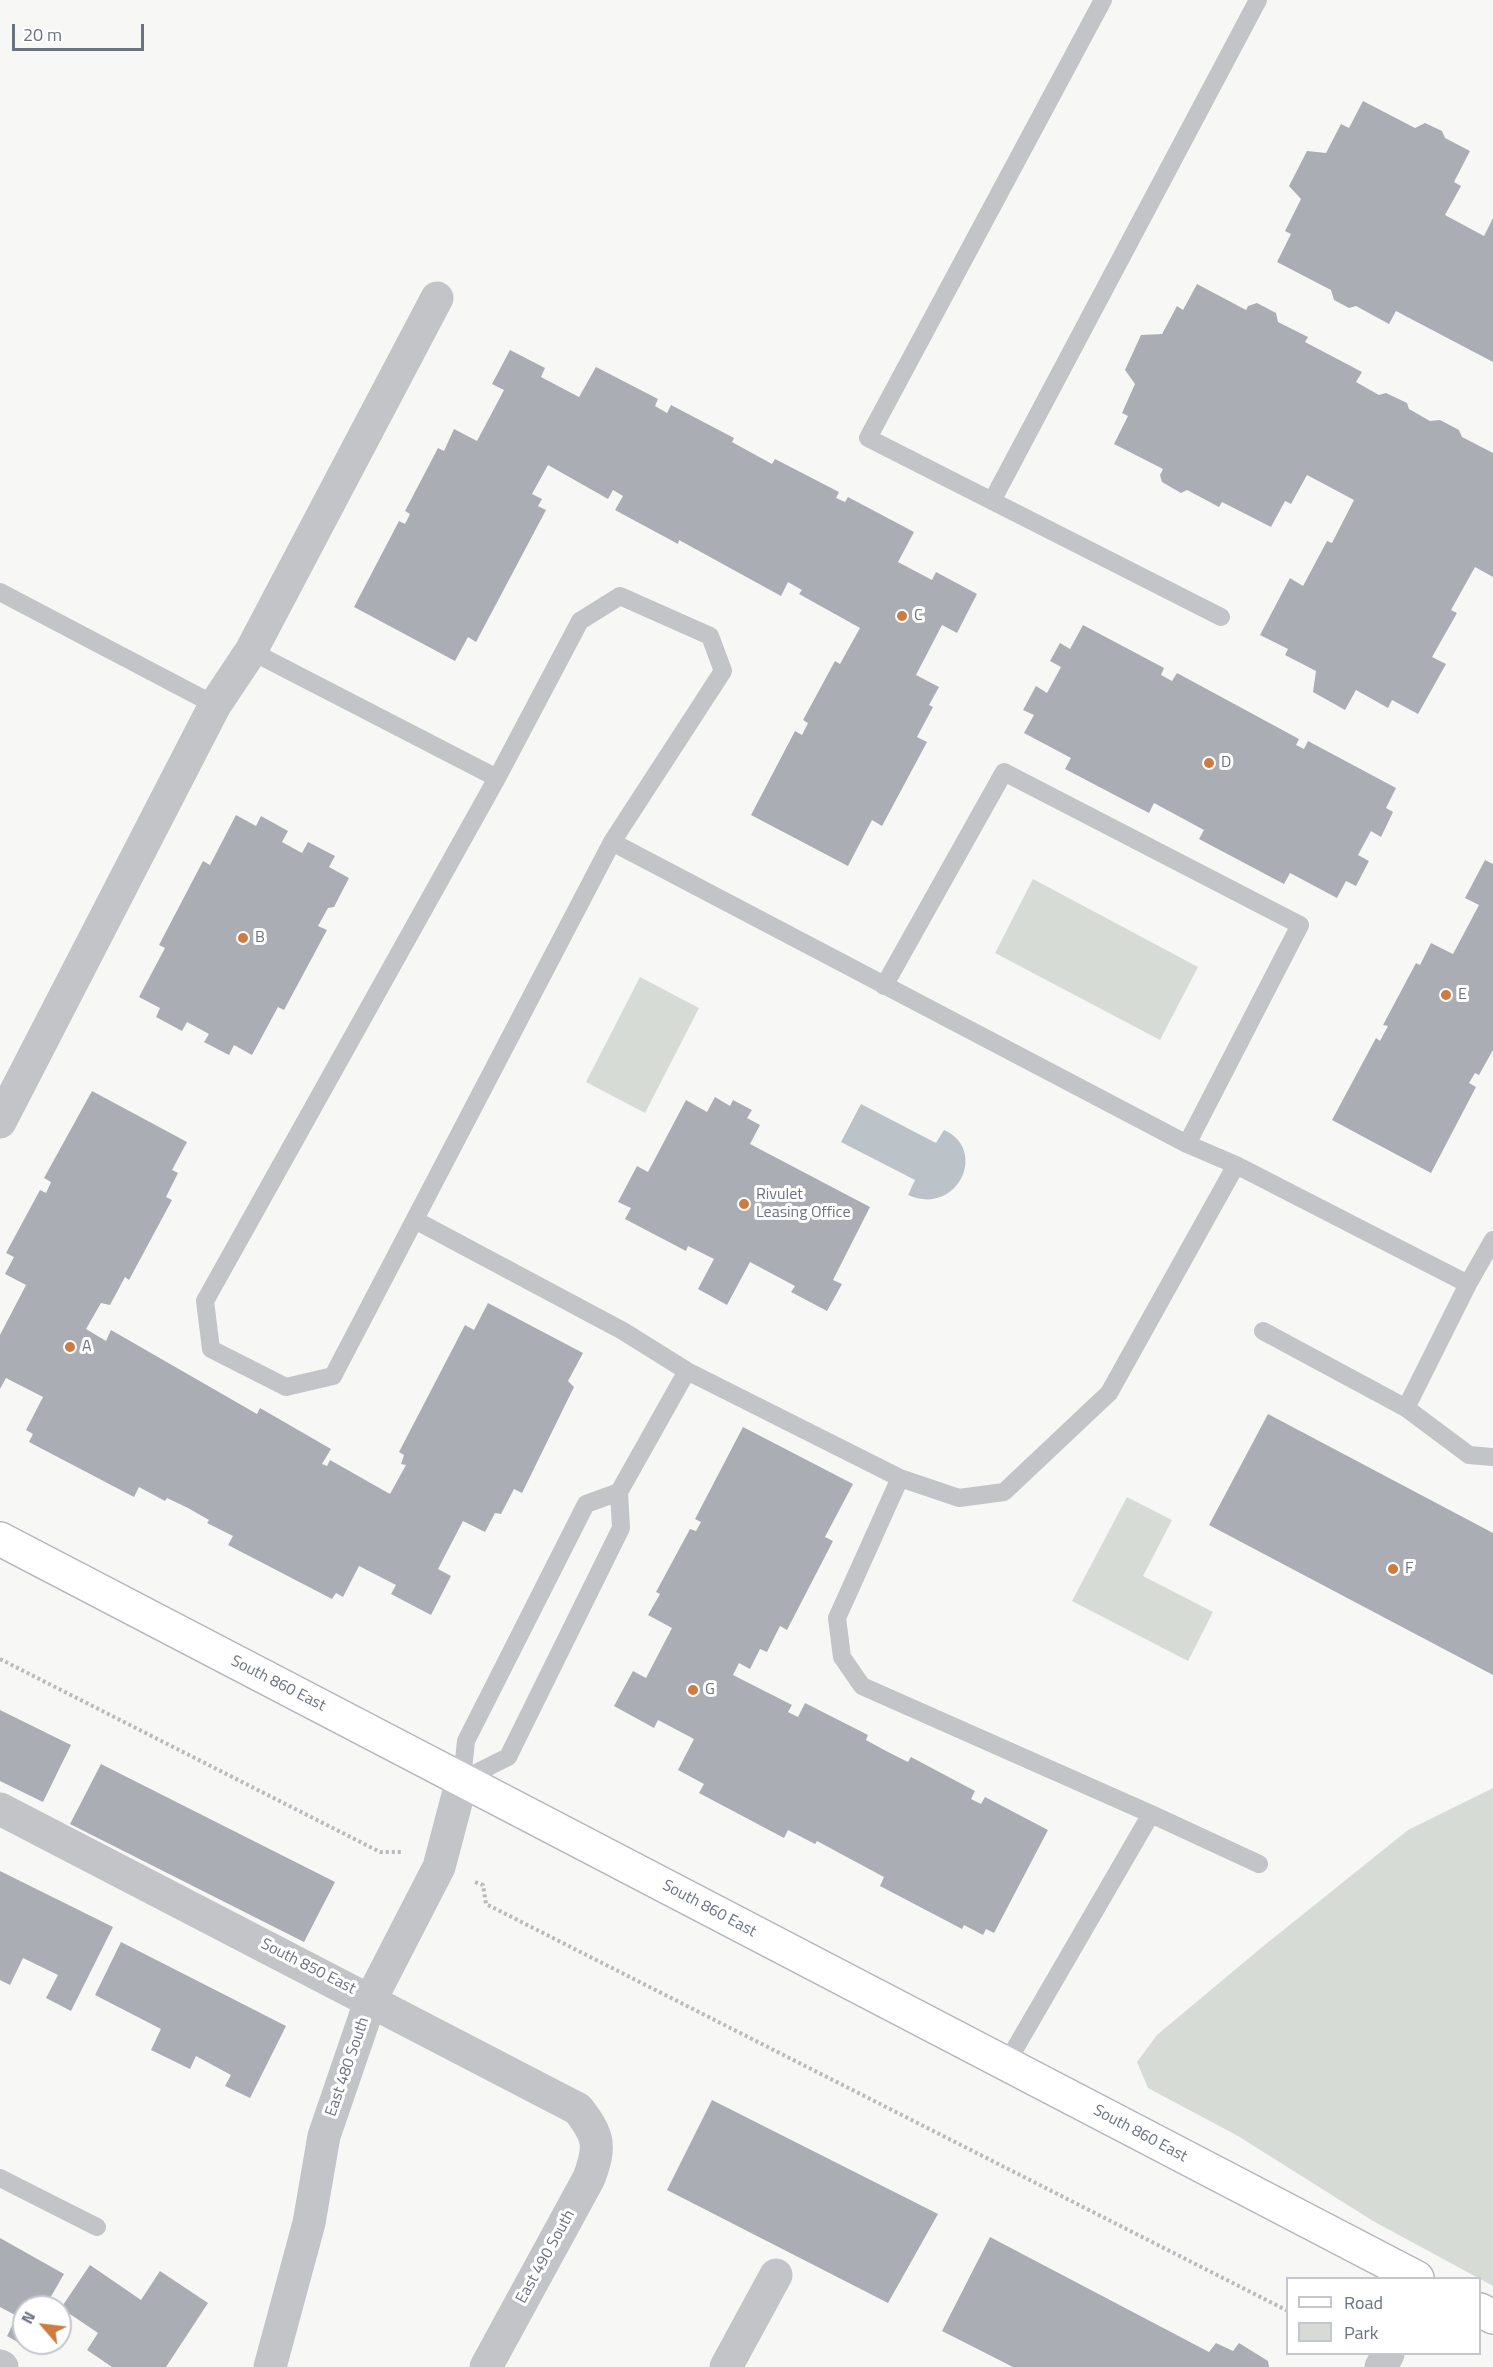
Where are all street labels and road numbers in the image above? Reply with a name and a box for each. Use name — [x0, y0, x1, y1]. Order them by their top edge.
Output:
street label: South 860 East — [227, 1652, 329, 1716]
street label: South 860 East — [659, 1876, 759, 1942]
street label: South 850 East — [257, 1935, 359, 1999]
street label: East 480 South — [322, 2015, 374, 2119]
street label: South 860 East — [1090, 2101, 1190, 2167]
street label: East 490 South — [512, 2207, 580, 2307]

